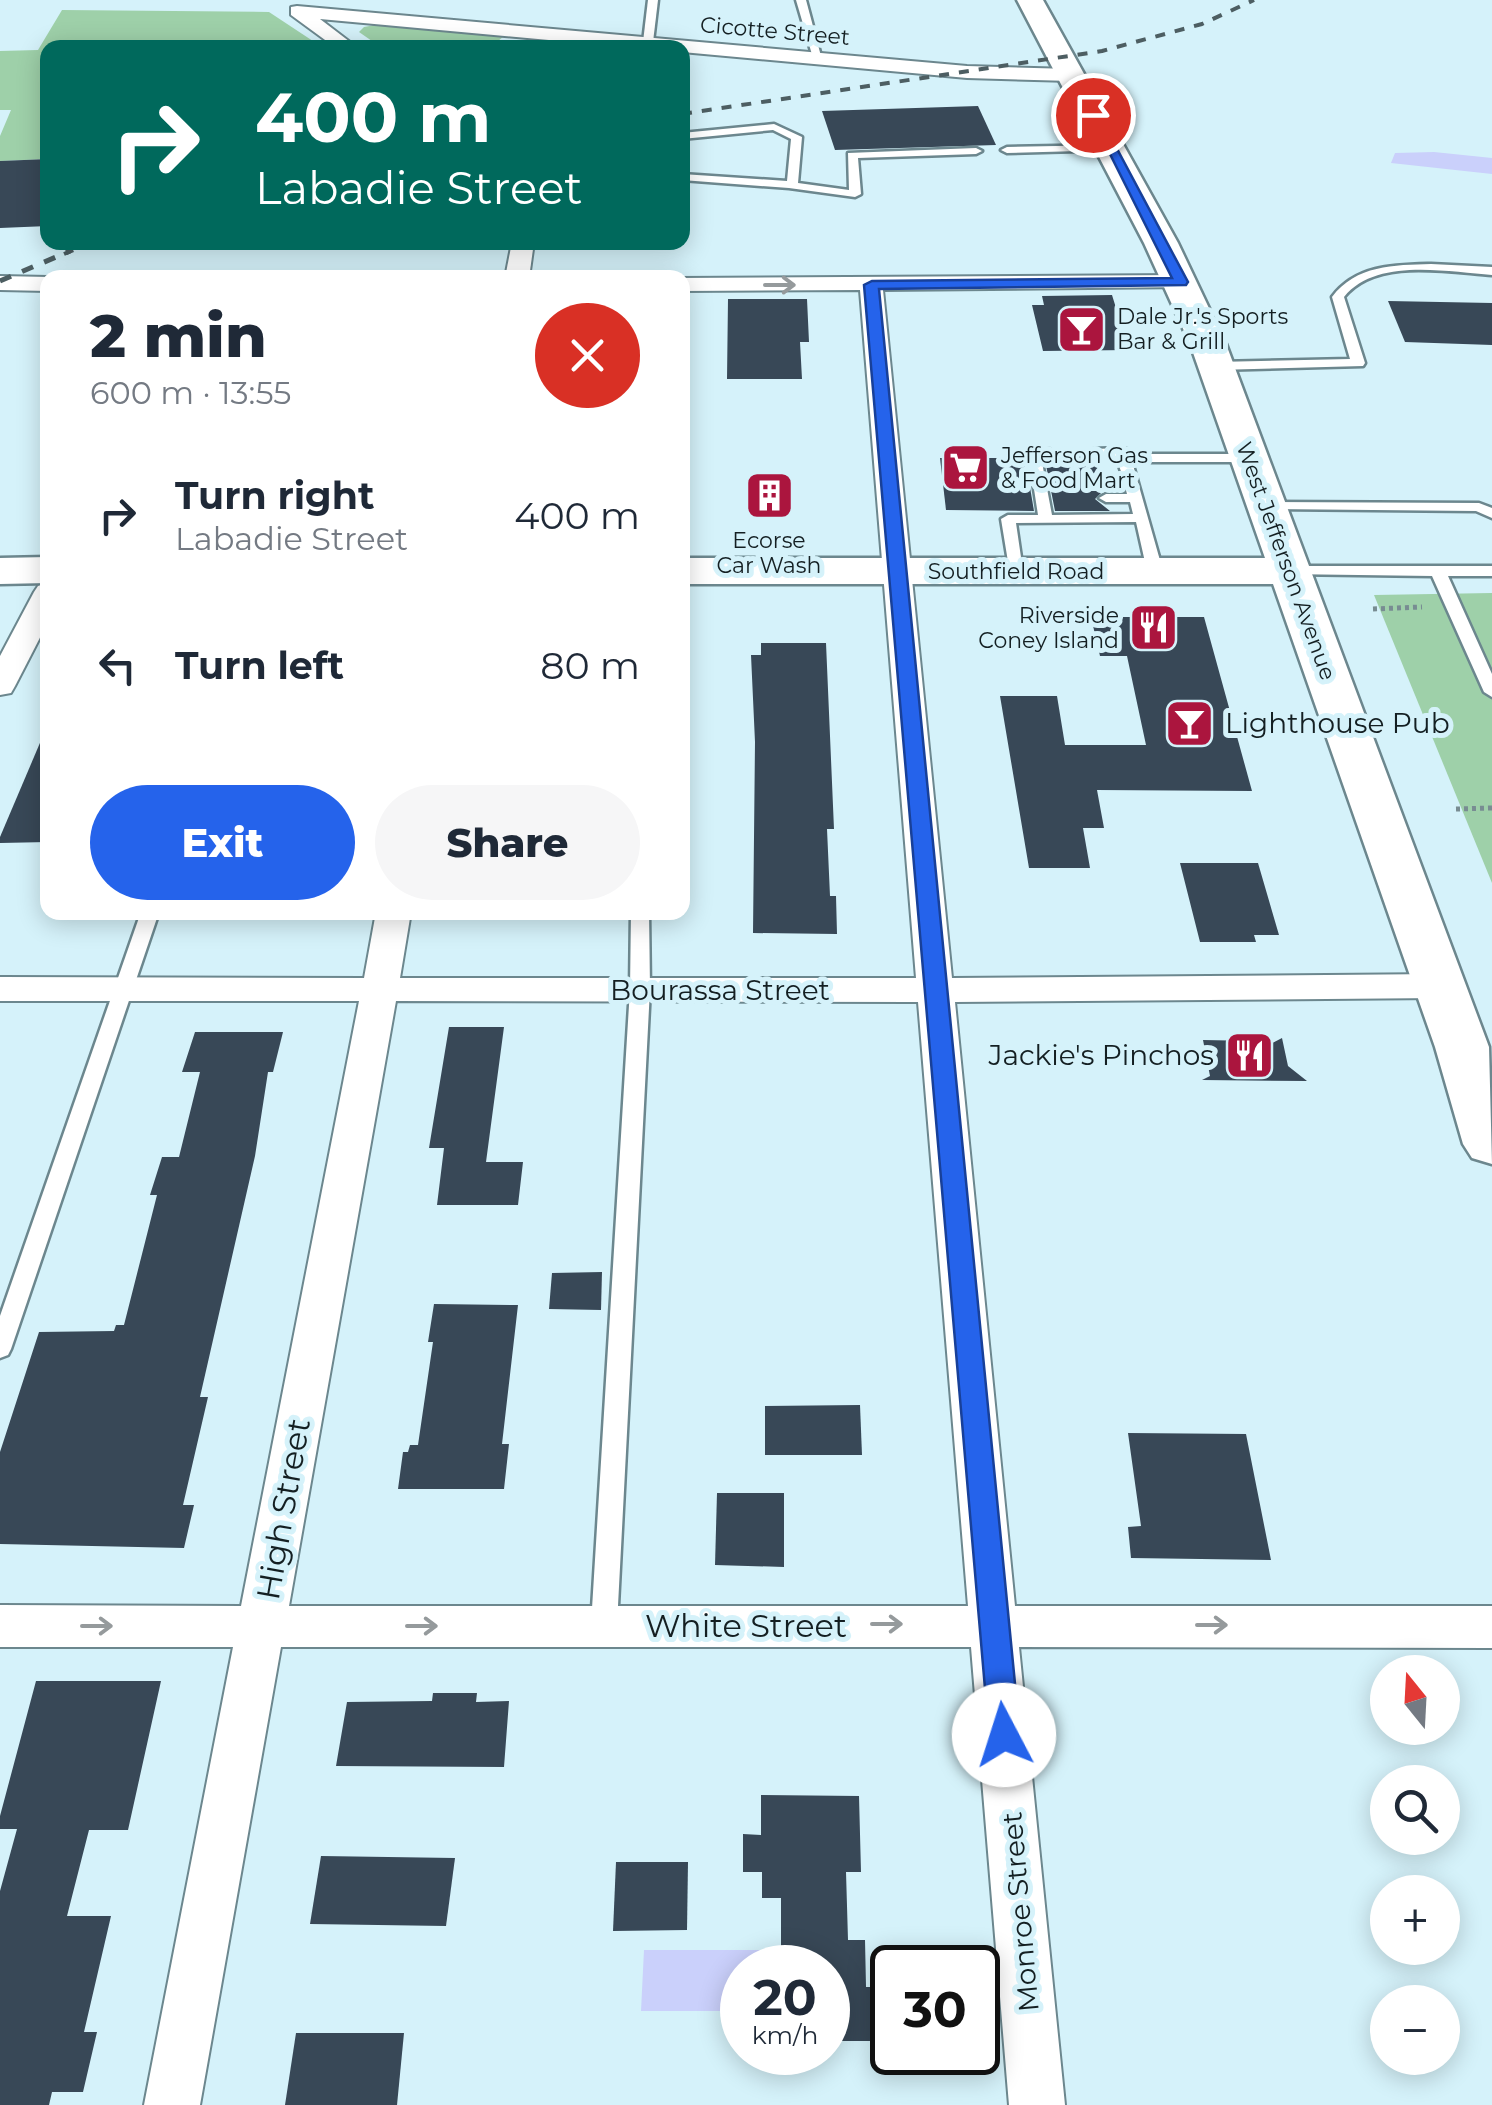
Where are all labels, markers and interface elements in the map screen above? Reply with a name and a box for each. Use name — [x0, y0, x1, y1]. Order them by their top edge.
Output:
street label: Cicotte Street — [699, 11, 851, 51]
pin — [1051, 73, 1136, 158]
text: 400 m — [255, 74, 492, 160]
icon: right — [90, 80, 220, 210]
icon: arrive — [1066, 88, 1121, 143]
text: Labadie Street — [255, 160, 583, 215]
one-way arrow — [762, 276, 795, 294]
text: 2 min — [90, 299, 267, 372]
button: close — [535, 303, 640, 408]
bar icon: Dale Jr.'s Sports Bar & Grill — [1056, 303, 1108, 355]
place label: Dale Jr.'s Sports Bar & Grill — [1117, 303, 1288, 355]
text: 600 m · 13:55 — [90, 373, 291, 412]
street label: West Jefferson Avenue — [1230, 438, 1342, 684]
supermarket icon: Jefferson Gas & Food Mart — [940, 442, 992, 494]
place label: Jefferson Gas & Food Mart — [1000, 442, 1148, 494]
building icon: Ecorse Car Wash — [743, 470, 795, 522]
text: Turn right — [175, 472, 374, 519]
icon: right — [90, 488, 145, 543]
text: 400 m — [514, 492, 640, 539]
text: Labadie Street — [175, 519, 408, 558]
place label: Ecorse Car Wash — [717, 527, 821, 579]
street label: Southfield Road — [928, 558, 1104, 585]
place label: Riverside Coney Island — [978, 602, 1119, 654]
restaurant icon: Riverside Coney Island — [1128, 602, 1180, 654]
icon: left — [90, 638, 145, 693]
text: Turn left — [175, 642, 344, 689]
text: 80 m — [540, 642, 640, 689]
bar icon: Lighthouse Pub — [1164, 697, 1216, 749]
place label: Lighthouse Pub — [1225, 706, 1450, 740]
button: Exit — [90, 785, 355, 900]
button: Share — [375, 785, 640, 900]
street label: Bourassa Street — [610, 973, 830, 1007]
restaurant icon: Jackie's Pinchos — [1223, 1029, 1275, 1081]
place label: Jackie's Pinchos — [987, 1038, 1214, 1072]
street label: High Street — [248, 1415, 318, 1603]
street label: White Street — [645, 1606, 847, 1645]
one-way arrow — [870, 1614, 903, 1634]
one-way arrow — [80, 1616, 113, 1636]
one-way arrow — [406, 1616, 438, 1636]
one-way arrow — [1196, 1616, 1228, 1634]
north arrow — [1370, 1655, 1460, 1745]
map controls — [1370, 1655, 1460, 2075]
position arrow — [952, 1683, 1056, 1787]
button: search — [1370, 1765, 1460, 1855]
street label: Monroe Street — [994, 1811, 1046, 2013]
button: + — [1370, 1875, 1460, 1965]
speed limit sign: 30 — [870, 1945, 1000, 2075]
text: 20 — [753, 1967, 817, 2028]
button: − — [1370, 1985, 1460, 2075]
text: km/h — [752, 2020, 818, 2050]

